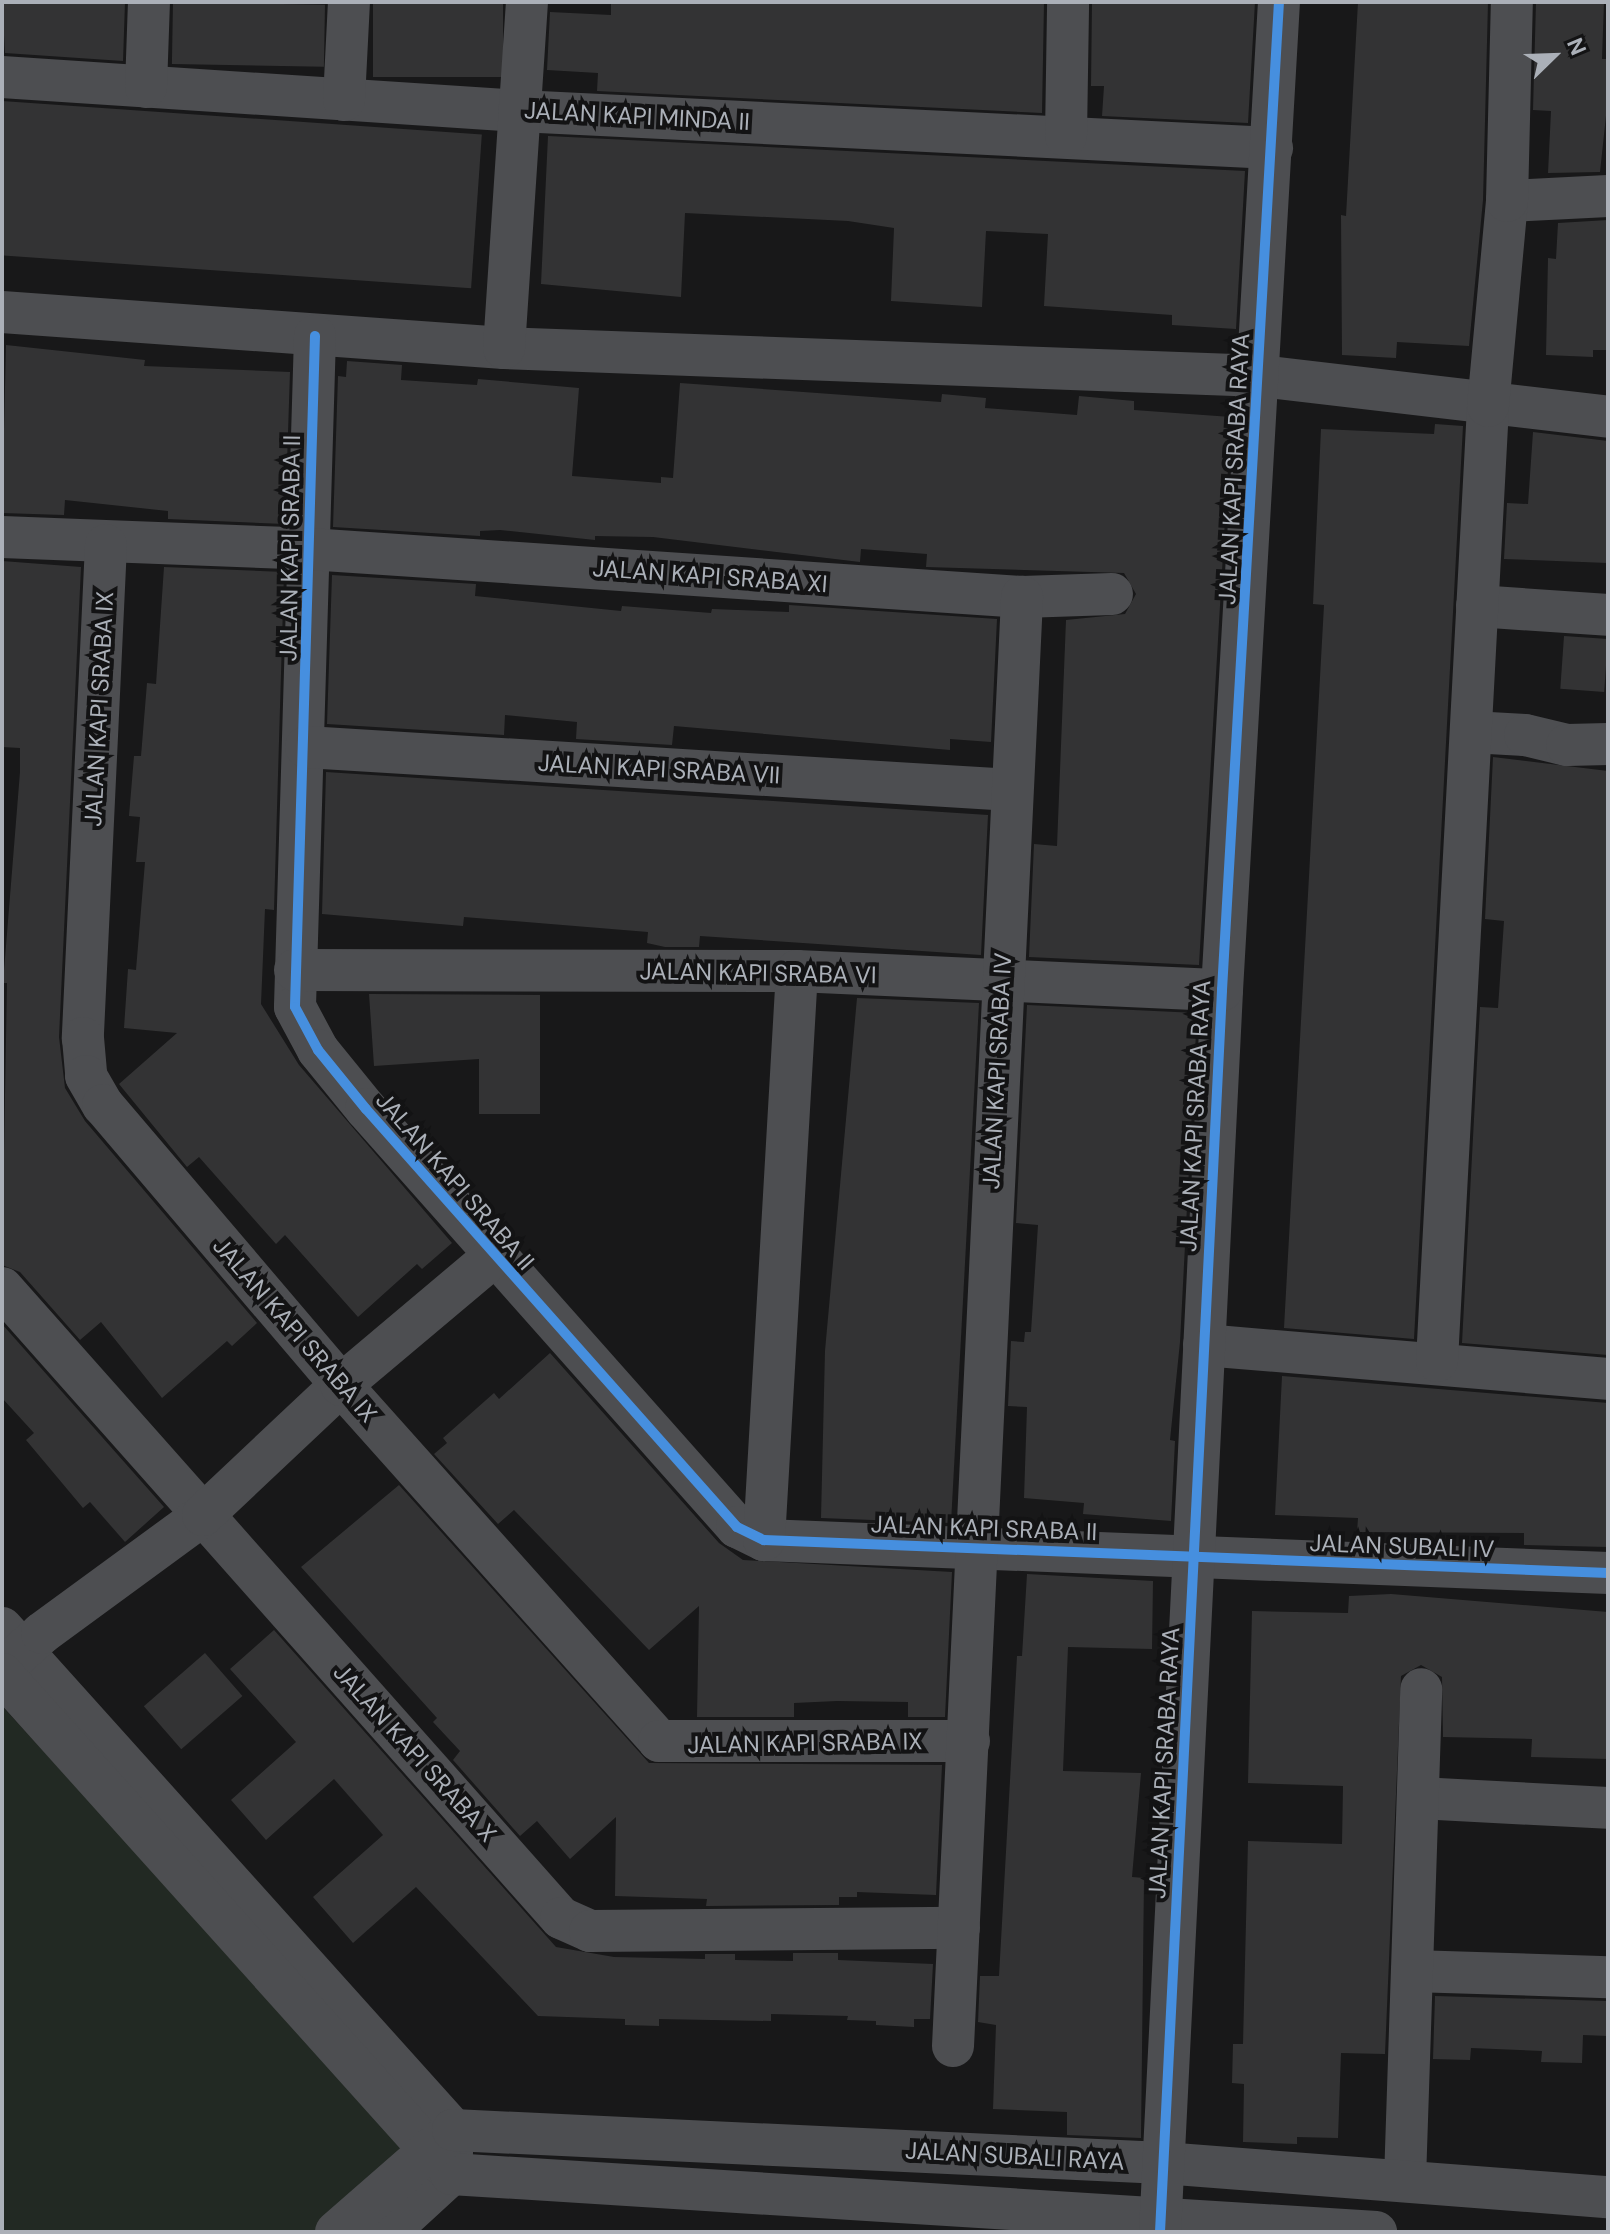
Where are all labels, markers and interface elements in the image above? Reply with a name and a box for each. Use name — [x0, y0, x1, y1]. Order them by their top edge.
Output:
north arrow — [1514, 16, 1594, 96]
text: N — [1560, 33, 1593, 59]
street label: JALAN KAPI MINDA II — [523, 96, 751, 136]
street label: JALAN KAPI SRABA RAYA — [1213, 333, 1255, 605]
street label: JALAN KAPI SRABA II — [274, 435, 306, 661]
street label: JALAN KAPI SRABA XI — [592, 553, 828, 599]
street label: JALAN KAPI SRABA IX — [78, 591, 120, 827]
street label: JALAN KAPI SRABA VII — [537, 748, 781, 790]
street label: JALAN KAPI SRABA IV — [976, 952, 1018, 1190]
street label: JALAN KAPI SRABA VI — [639, 957, 877, 989]
street label: JALAN KAPI SRABA RAYA — [1174, 980, 1216, 1252]
street label: JALAN KAPI SRABA II — [370, 1086, 540, 1276]
street label: JALAN KAPI SRABA IX — [207, 1232, 383, 1428]
street label: JALAN KAPI SRABA II — [870, 1510, 1098, 1546]
street label: JALAN SUBALI IV — [1309, 1528, 1495, 1564]
street label: JALAN KAPI SRABA RAYA — [1143, 1627, 1185, 1899]
street label: JALAN KAPI SRABA X — [327, 1658, 503, 1848]
street label: JALAN KAPI SRABA IX — [687, 1727, 923, 1759]
street label: JALAN SUBALI RAYA — [905, 2136, 1125, 2176]

